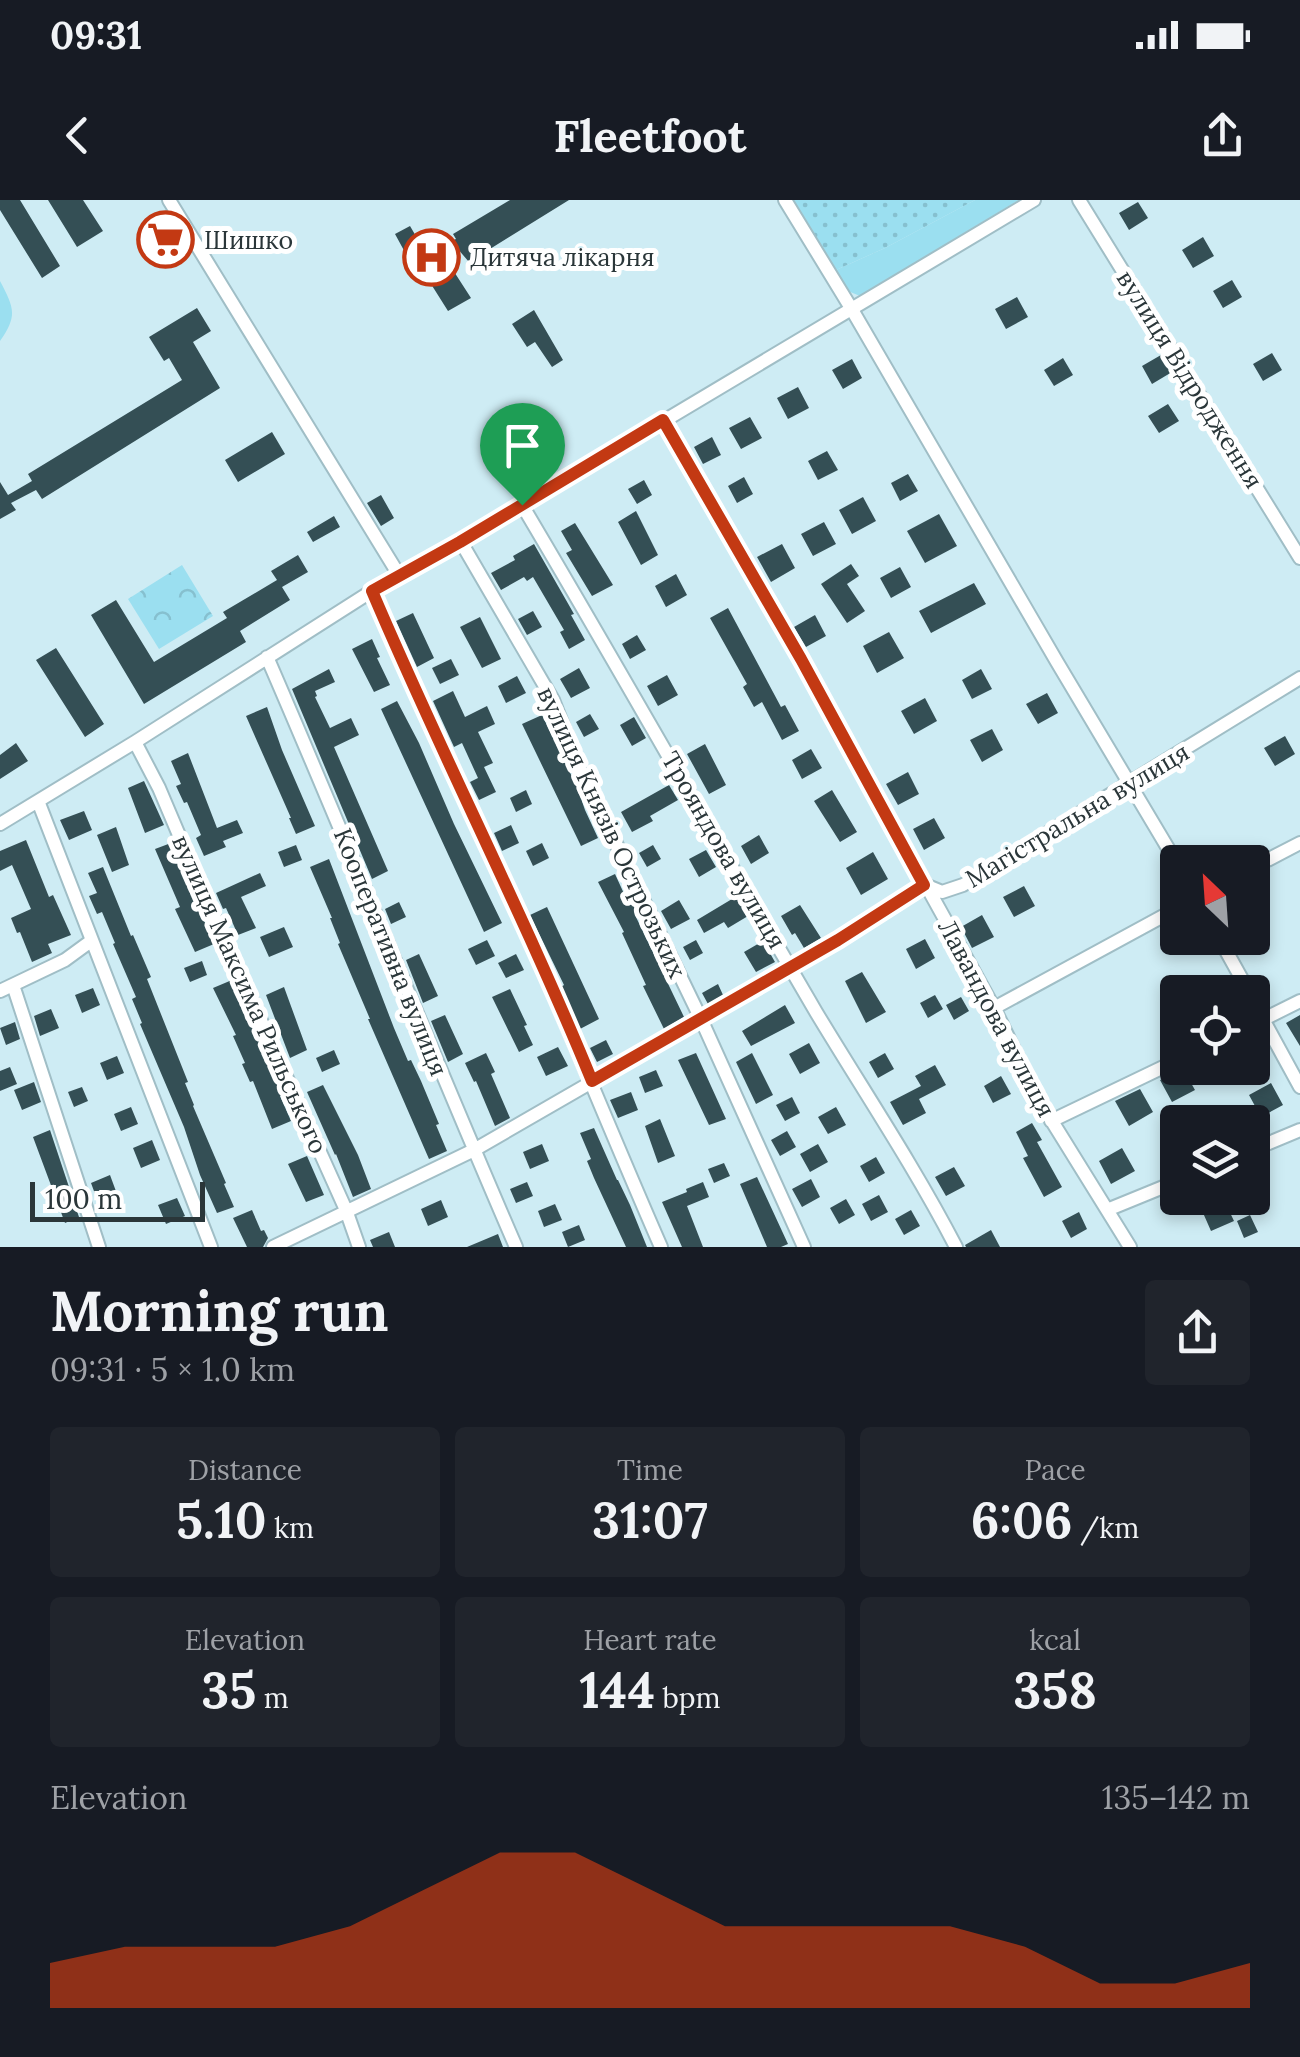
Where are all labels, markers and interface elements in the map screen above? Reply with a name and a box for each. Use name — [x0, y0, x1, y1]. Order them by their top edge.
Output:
text: 09:31 — [50, 11, 142, 59]
text: Fleetfoot — [554, 107, 746, 164]
icon: back — [50, 108, 105, 163]
icon: share — [1195, 108, 1250, 163]
supermarket icon: Шишко — [135, 210, 195, 270]
place label: Шишко — [204, 224, 293, 256]
hospital icon: Дитяча лікарня — [401, 227, 461, 287]
place label: Дитяча лікарня — [470, 241, 655, 273]
street label: вулиця Відродження — [1110, 264, 1270, 494]
pin — [480, 403, 565, 506]
icon: arrive — [495, 418, 550, 473]
street label: вулиця Князів Острозьких — [530, 681, 694, 983]
street label: Магістральна вулиця — [959, 736, 1195, 894]
street label: Трояндова вулиця — [655, 746, 793, 954]
street label: Кооперативна вулиця — [327, 823, 455, 1081]
street label: вулиця Максима Рильського — [165, 829, 335, 1159]
north arrow — [1160, 845, 1270, 955]
map controls — [1160, 845, 1270, 1215]
street label: Лавандова вулиця — [931, 914, 1063, 1122]
button: locate — [1160, 975, 1270, 1085]
button: layers — [1160, 1105, 1270, 1215]
scale bar — [30, 1177, 205, 1221]
text: 100 m — [45, 1181, 122, 1217]
text: Morning run — [50, 1276, 388, 1346]
button: share — [1145, 1280, 1250, 1385]
text: 09:31 · 5 × 1.0 km — [50, 1349, 295, 1390]
text: Distance — [188, 1452, 302, 1488]
text: Time — [617, 1452, 683, 1488]
text: Pace — [1024, 1452, 1086, 1488]
text: 5.10 — [176, 1488, 267, 1552]
text: 31:07 — [592, 1488, 708, 1552]
text: 6:06 — [971, 1488, 1073, 1552]
text: km — [267, 1510, 314, 1546]
text: /km — [1073, 1510, 1139, 1546]
text: Elevation — [185, 1622, 305, 1658]
text: Heart rate — [583, 1622, 717, 1658]
text: kcal — [1029, 1622, 1081, 1658]
text: 35 — [201, 1658, 256, 1722]
text: 144 — [580, 1658, 655, 1722]
text: 358 — [1013, 1658, 1097, 1722]
text: m — [256, 1680, 289, 1716]
text: bpm — [655, 1680, 720, 1716]
text: Elevation — [50, 1777, 187, 1818]
text: 135–142 m — [1102, 1777, 1250, 1818]

